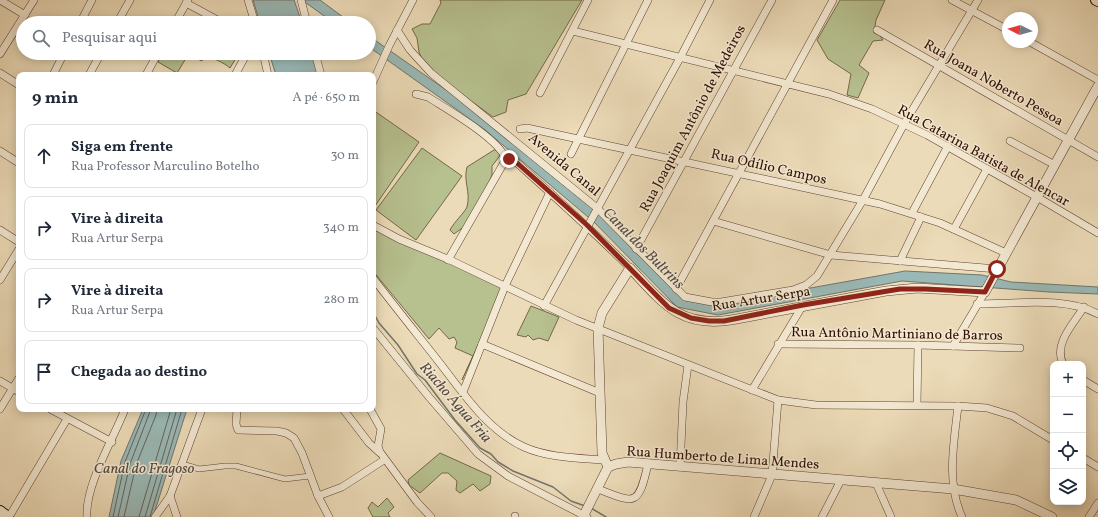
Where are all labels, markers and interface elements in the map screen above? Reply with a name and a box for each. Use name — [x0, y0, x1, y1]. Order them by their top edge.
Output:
north arrow — [1002, 12, 1038, 48]
search box — [16, 16, 376, 60]
street label: Rua Joaquim Antônio de Medeiros — [636, 22, 751, 216]
icon: search — [30, 27, 52, 49]
text: Pesquisar aqui — [62, 28, 157, 49]
street label: Rua Joana Noberto Pessoa — [920, 36, 1067, 131]
text: 9 min — [32, 87, 78, 110]
text: A pé · 650 m — [292, 89, 360, 107]
street label: Rua Catarina Batista de Alencar — [894, 101, 1073, 212]
street label: Avenida Canal — [524, 129, 604, 201]
text: Siga em frente — [71, 137, 173, 158]
icon: ahead — [33, 145, 55, 167]
street label: Rua Odílio Campos — [709, 145, 828, 190]
text: 30 m — [331, 147, 359, 165]
route end — [500, 150, 518, 168]
text: Rua Professor Marculino Botelho — [71, 158, 259, 176]
water label: Canal dos Bultrins — [597, 203, 689, 295]
text: Vire à direita — [71, 209, 163, 230]
icon: right — [33, 217, 55, 239]
text: 340 m — [323, 219, 359, 237]
text: Rua Artur Serpa — [71, 230, 164, 248]
route start — [988, 260, 1006, 278]
text: Vire à direita — [71, 281, 163, 302]
street label: Rua Artur Serpa — [711, 282, 812, 317]
icon: right — [33, 289, 55, 311]
text: 280 m — [323, 291, 359, 309]
text: Rua Artur Serpa — [71, 302, 164, 320]
street label: Rua Antônio Martiniano de Barros — [791, 323, 1003, 346]
water label: Riacho Água Fria — [414, 358, 496, 448]
icon: arrive — [33, 361, 55, 383]
map controls — [1050, 361, 1086, 505]
button: + — [1050, 361, 1086, 397]
text: Chegada ao destino — [71, 362, 207, 383]
button: − — [1050, 397, 1086, 433]
button: locate — [1050, 433, 1086, 469]
street label: Rua Humberto de Lima Mendes — [626, 442, 820, 475]
water label: Canal do Fragoso — [94, 459, 194, 480]
button: layers — [1050, 469, 1086, 505]

